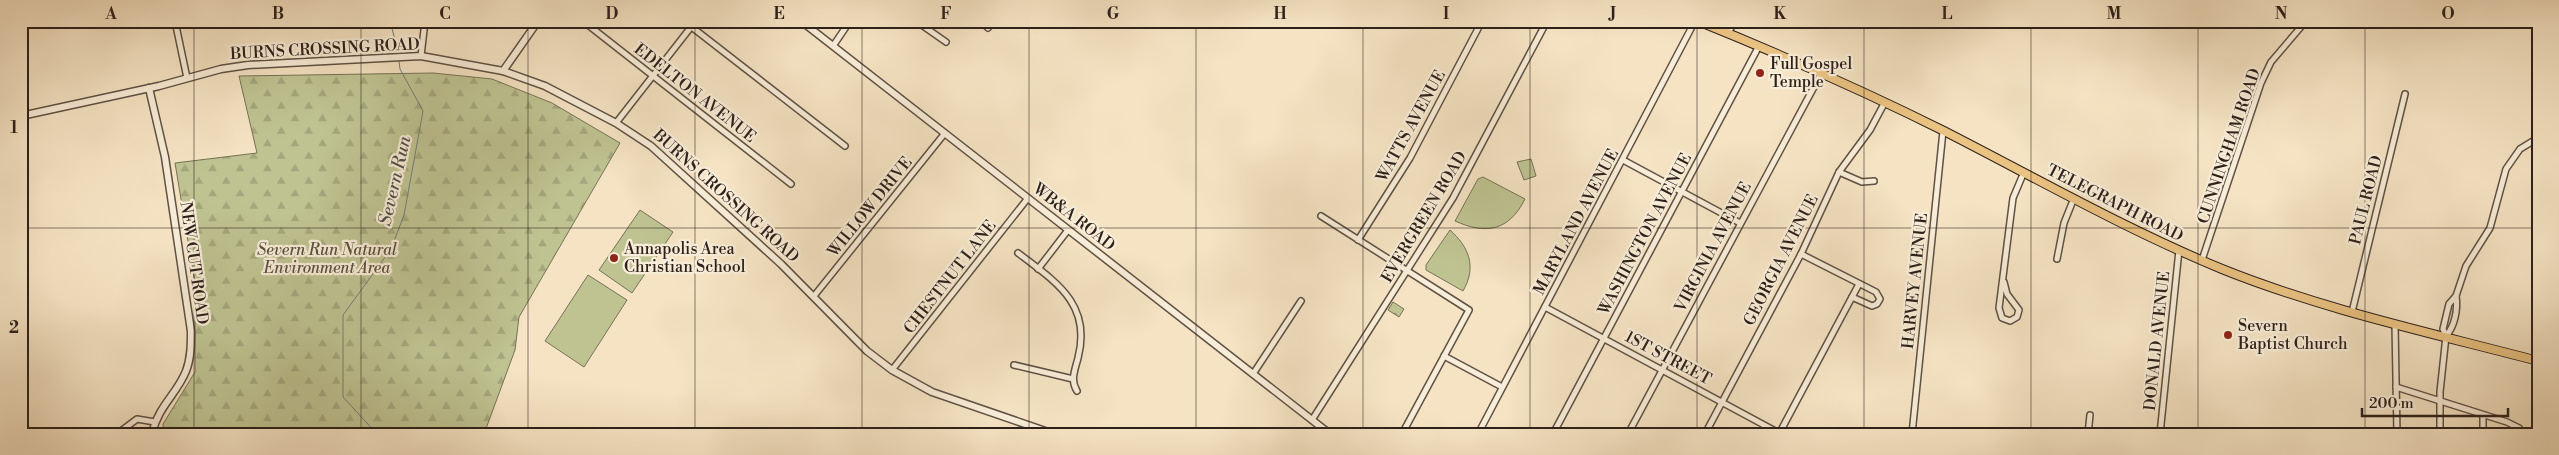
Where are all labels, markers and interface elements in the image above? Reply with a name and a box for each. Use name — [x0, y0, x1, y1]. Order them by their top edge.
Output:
text: A — [104, 4, 117, 24]
text: B — [272, 4, 284, 24]
text: C — [439, 4, 451, 24]
text: D — [606, 4, 619, 24]
text: E — [773, 4, 785, 24]
text: F — [940, 4, 952, 24]
text: G — [1107, 4, 1120, 24]
text: H — [1273, 4, 1287, 24]
text: I — [1443, 4, 1449, 24]
text: J — [1608, 4, 1616, 24]
text: K — [1774, 4, 1788, 24]
text: L — [1942, 4, 1953, 24]
text: M — [2107, 4, 2122, 24]
text: N — [2275, 4, 2288, 24]
text: O — [2441, 4, 2455, 24]
street label: BURNS CROSSING ROAD — [229, 34, 420, 64]
street label: EDELTON AVENUE — [630, 39, 760, 147]
place label: Full Gospel Temple — [1770, 54, 1852, 92]
street label: WATTS AVENUE — [1371, 66, 1450, 186]
street label: CUNNINGHAM ROAD — [2193, 66, 2265, 226]
marker: Full Gospel Temple — [1754, 67, 1766, 79]
text: 1 — [10, 118, 18, 138]
street label: BURNS CROSSING ROAD — [648, 124, 803, 267]
water label: Severn Run — [374, 133, 417, 228]
street label: MARYLAND AVENUE — [1529, 146, 1623, 298]
street label: EVERGREEN ROAD — [1377, 148, 1471, 286]
street label: WASHINGTON AVENUE — [1593, 150, 1696, 319]
street label: WILLOW DRIVE — [823, 153, 917, 262]
street label: PAUL ROAD — [2345, 153, 2387, 247]
street label: TELEGRAPH ROAD — [2043, 160, 2187, 246]
street label: WB&A ROAD — [1028, 178, 1119, 255]
street label: VIRGINIA AVENUE — [1670, 178, 1756, 317]
street label: GEORGIA AVENUE — [1739, 191, 1823, 329]
street label: NEW CUT ROAD — [175, 200, 213, 326]
street label: HARVEY AVENUE — [1898, 212, 1932, 350]
street label: CHESTNUT LANE — [899, 216, 1001, 338]
place label: Annapolis Area Christian School — [623, 239, 746, 277]
park label: Severn Run Natural Environment Area — [257, 240, 398, 278]
marker: Annapolis Area Christian School — [608, 252, 620, 264]
street label: DONALD AVENUE — [2140, 270, 2174, 412]
place label: Severn Baptist Church — [2237, 316, 2348, 354]
text: 2 — [9, 318, 19, 338]
street label: 1ST STREET — [1621, 327, 1715, 389]
marker: Severn Baptist Church — [2222, 329, 2234, 341]
scale bar — [2362, 385, 2508, 417]
text: 200 m — [2369, 394, 2414, 413]

